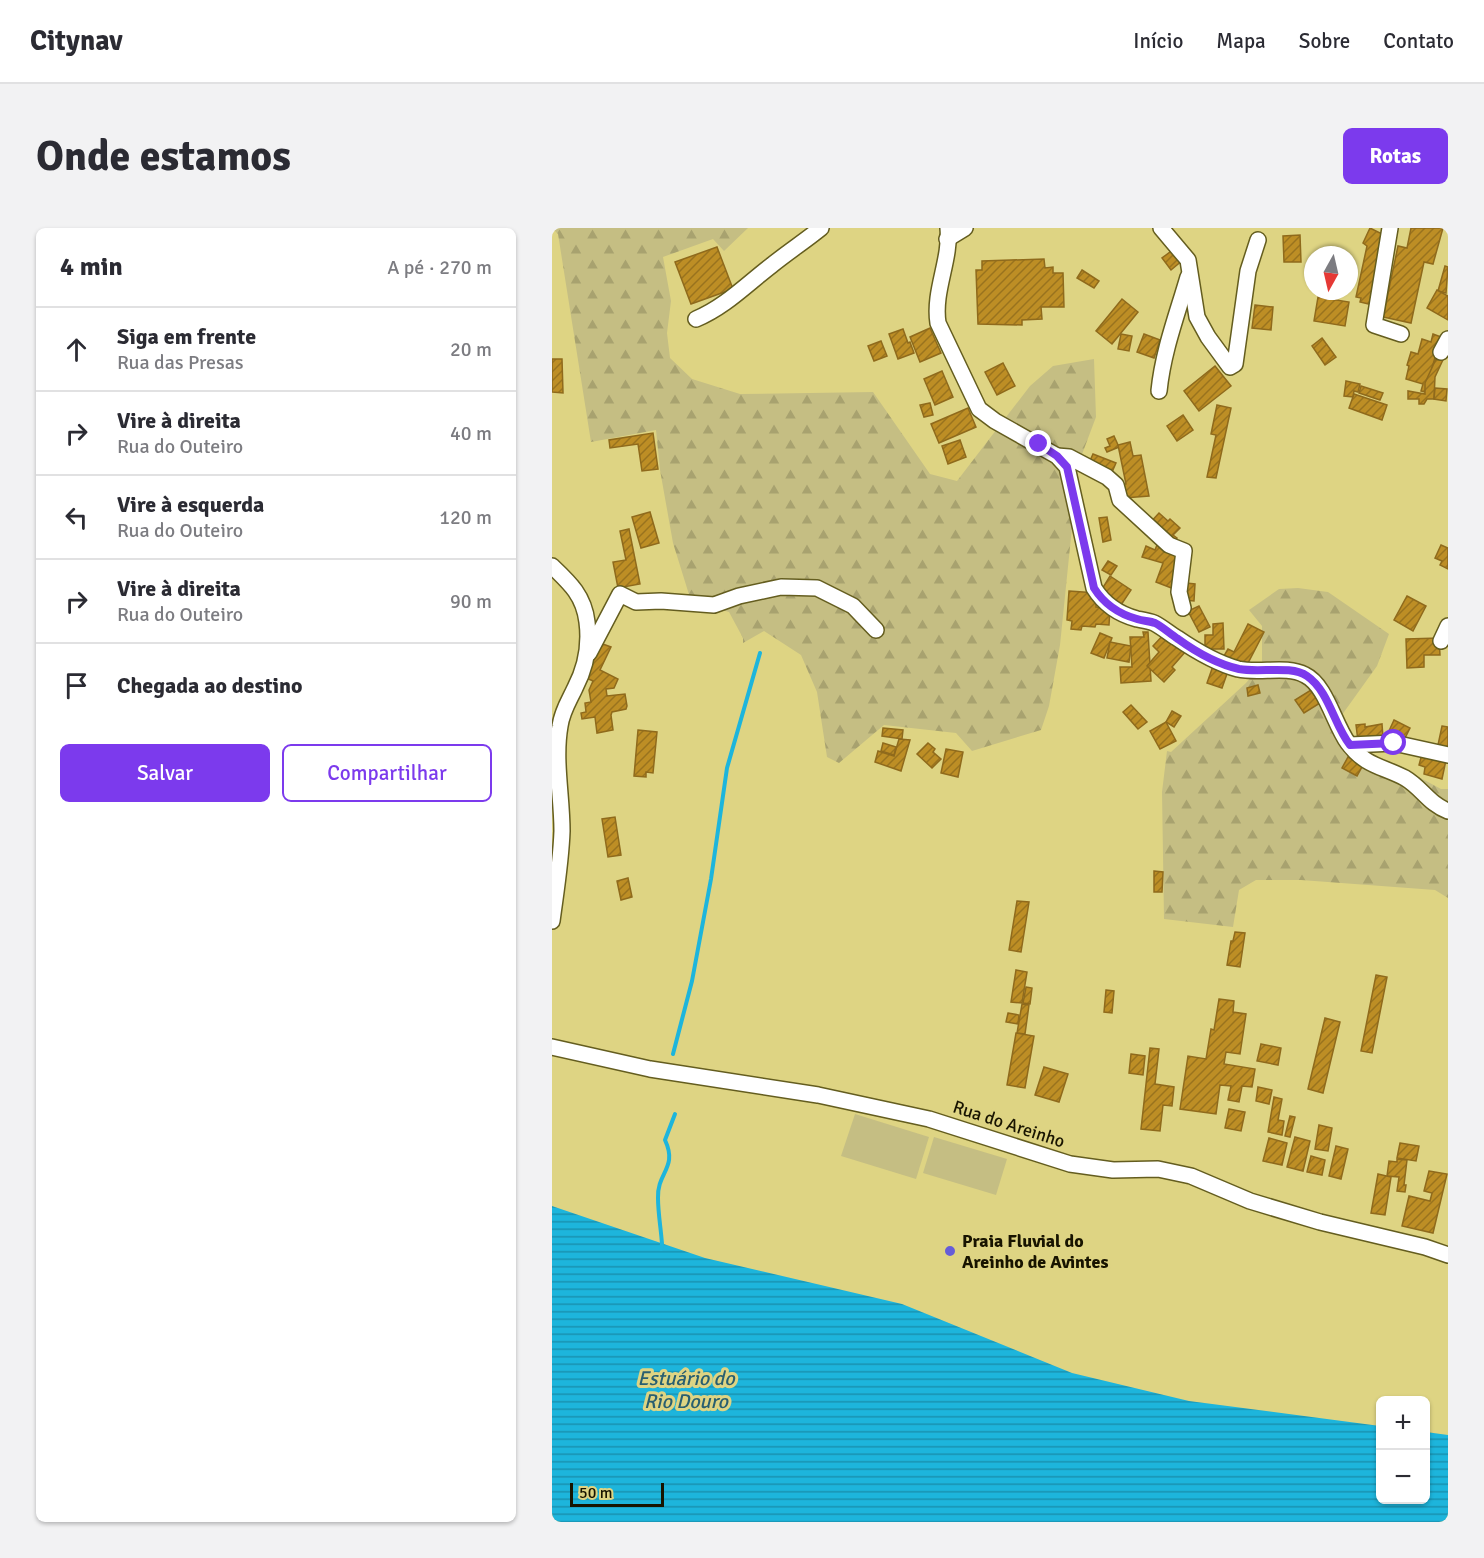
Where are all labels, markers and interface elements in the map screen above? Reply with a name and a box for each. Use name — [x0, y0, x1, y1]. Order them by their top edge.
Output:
text: Citynav — [30, 24, 123, 58]
text: Início — [1133, 28, 1183, 54]
text: Mapa — [1216, 28, 1266, 54]
text: Sobre — [1299, 28, 1350, 54]
text: Contato — [1383, 28, 1454, 54]
button: Rotas — [1343, 128, 1448, 184]
text: Onde estamos — [36, 131, 291, 182]
north arrow — [1304, 246, 1358, 300]
text: 4 min — [60, 251, 123, 283]
text: A pé · 270 m — [387, 255, 492, 280]
text: Siga em frente — [117, 323, 256, 350]
icon: ahead — [60, 333, 93, 366]
text: 20 m — [450, 337, 492, 362]
text: Rua das Presas — [117, 350, 244, 375]
text: Vire à direita — [117, 407, 241, 434]
icon: right — [60, 417, 93, 450]
text: 40 m — [450, 421, 492, 446]
route end — [1025, 430, 1051, 456]
text: Rua do Outeiro — [117, 434, 243, 459]
text: Vire à esquerda — [117, 491, 264, 518]
icon: left — [60, 501, 93, 534]
text: 120 m — [439, 505, 492, 530]
text: Rua do Outeiro — [117, 518, 243, 543]
text: Vire à direita — [117, 575, 241, 602]
icon: right — [60, 585, 93, 618]
text: 90 m — [450, 589, 492, 614]
text: Rua do Outeiro — [117, 602, 243, 627]
icon: arrive — [60, 669, 93, 702]
text: Chegada ao destino — [117, 672, 303, 699]
route start — [1380, 729, 1406, 755]
button: Salvar — [60, 744, 270, 802]
button: Compartilhar — [282, 744, 492, 802]
street label: Rua do Areinho — [950, 1096, 1068, 1152]
place label: Praia Fluvial do Areinho de Avintes — [962, 1230, 1108, 1273]
marker: Praia Fluvial do Areinho de Avintes — [943, 1244, 957, 1258]
water label: Estuário do Rio Douro — [637, 1366, 736, 1414]
map controls — [1376, 1396, 1430, 1504]
button: + — [1376, 1396, 1430, 1450]
button: − — [1376, 1450, 1430, 1504]
scale bar — [570, 1480, 664, 1508]
text: 50 m — [579, 1483, 613, 1503]

